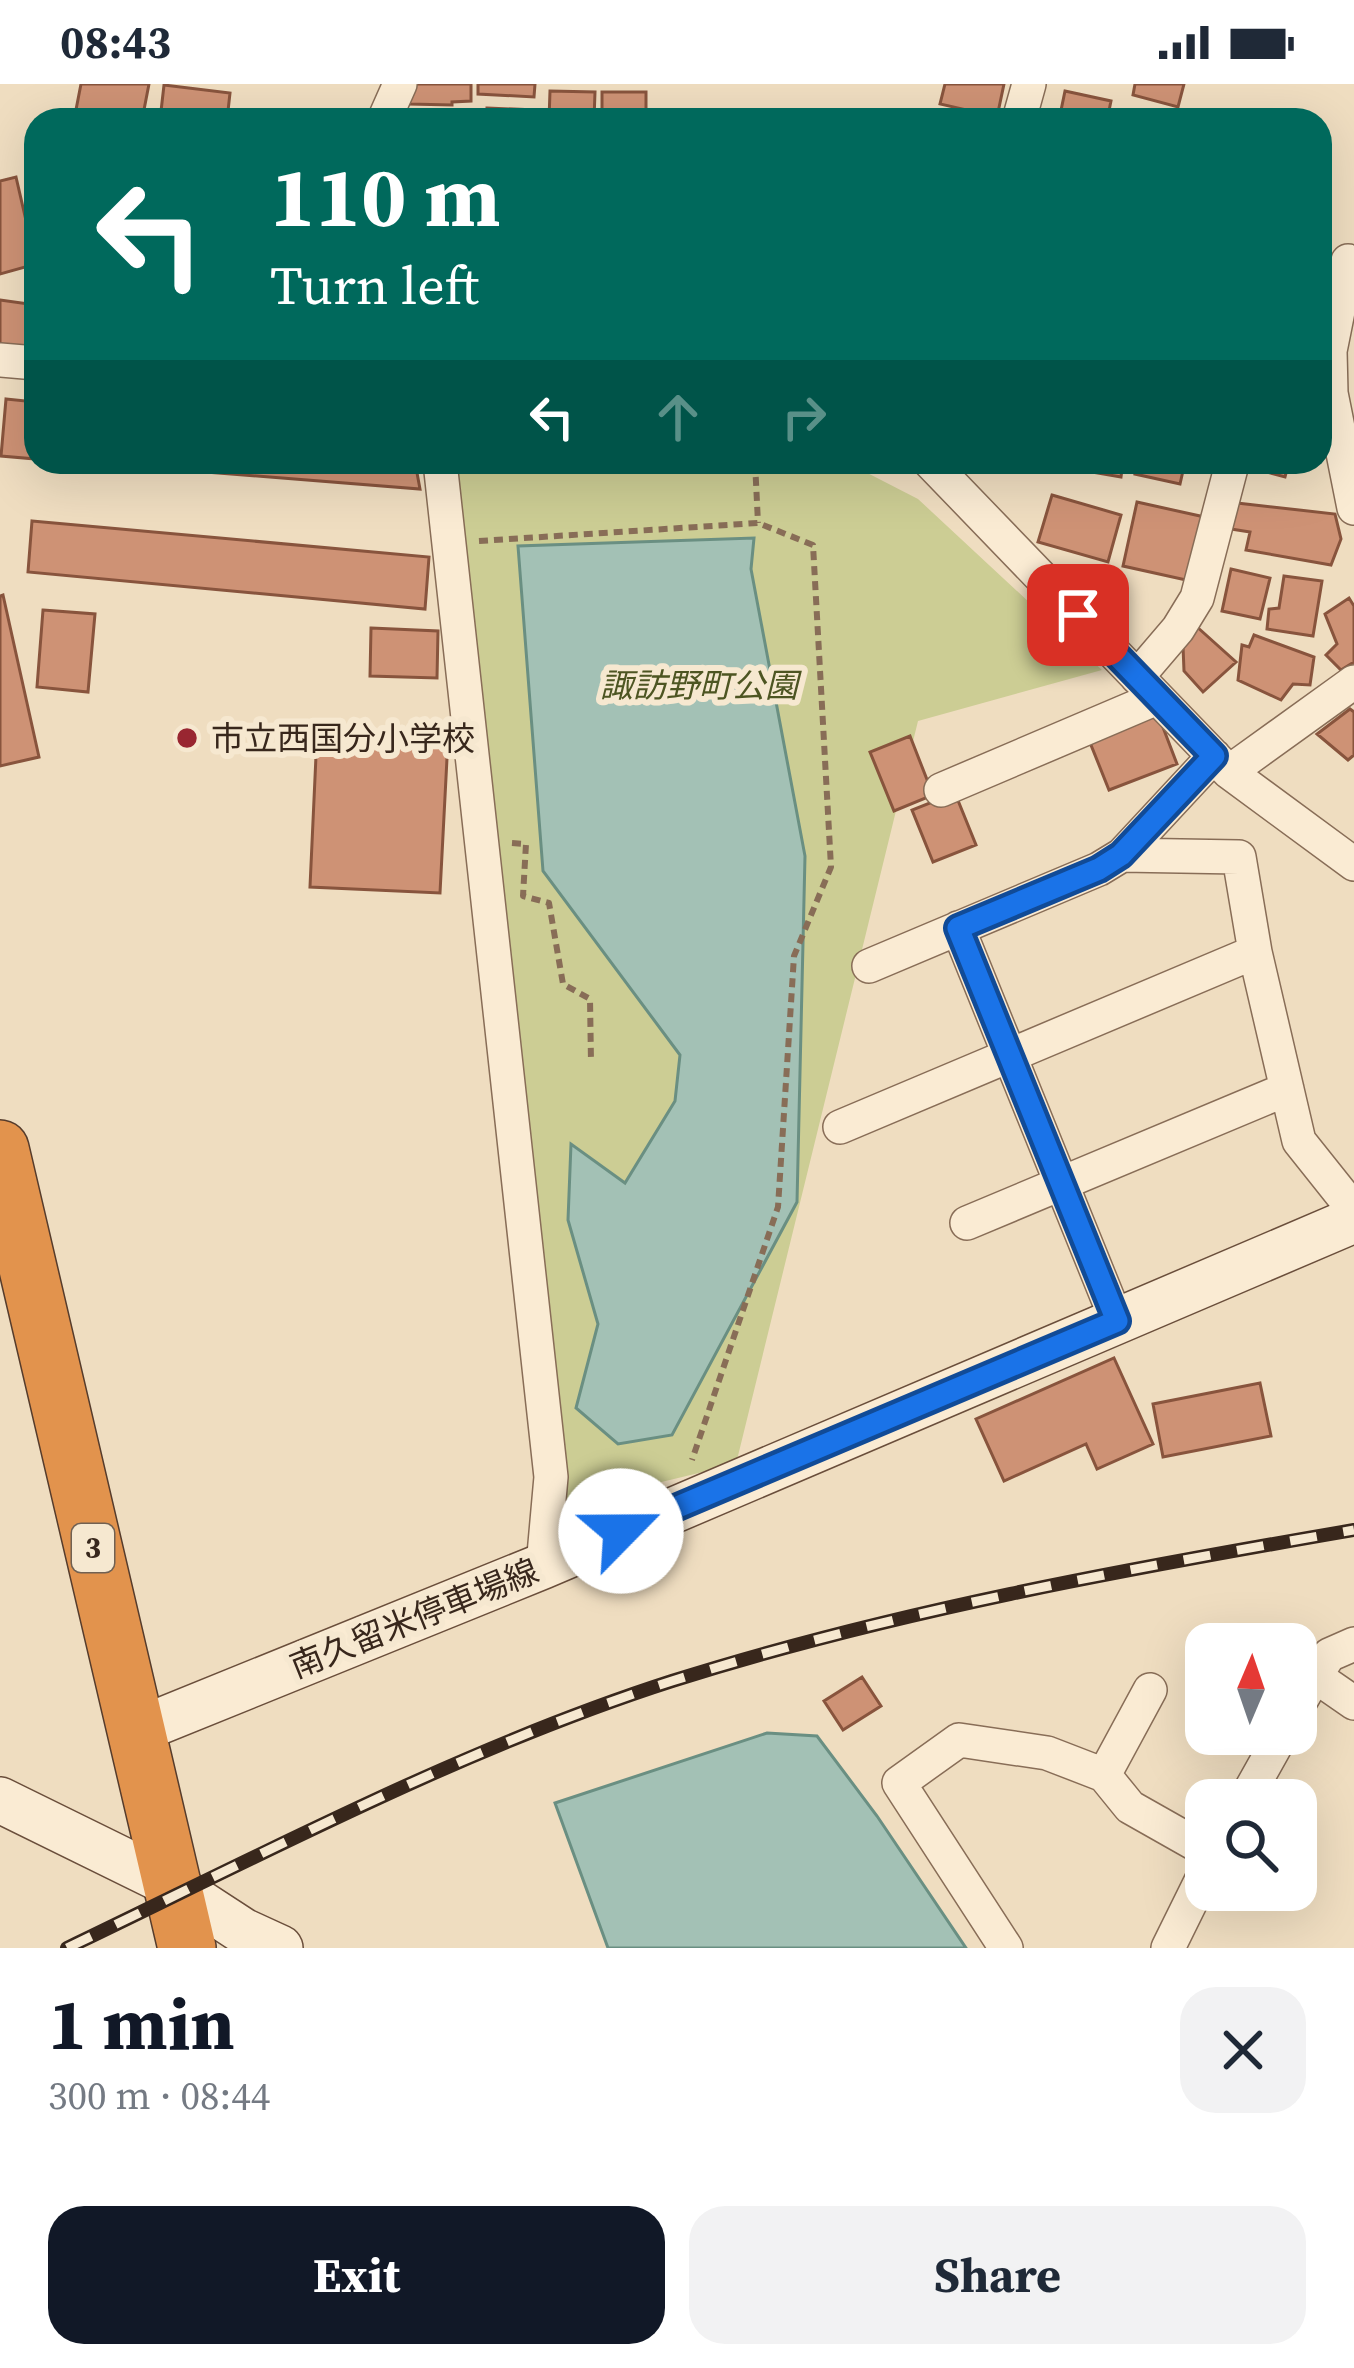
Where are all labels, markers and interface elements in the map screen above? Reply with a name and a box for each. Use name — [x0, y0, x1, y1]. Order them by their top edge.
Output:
text: 08:43 — [60, 11, 171, 73]
text: 110 m — [270, 139, 501, 254]
icon: left — [72, 156, 228, 312]
text: Turn left — [270, 248, 479, 322]
icon: left — [519, 384, 585, 450]
icon: ahead — [645, 384, 711, 450]
icon: right — [771, 384, 837, 450]
pin — [1027, 564, 1129, 666]
icon: arrive — [1045, 582, 1111, 648]
park label: 諏訪野町公園 — [600, 663, 802, 708]
place label: 市立西国分小学校 — [211, 716, 475, 761]
marker: 市立西国分小学校 — [174, 725, 200, 751]
position arrow — [558, 1468, 684, 1594]
road number: 3 — [72, 1524, 114, 1572]
street label: 南久留米停車場線 — [283, 1548, 545, 1689]
north arrow — [1185, 1623, 1317, 1755]
map controls — [1185, 1623, 1317, 1911]
button: search — [1185, 1779, 1317, 1911]
text: 1 min — [48, 1974, 235, 2073]
button: close — [1180, 1987, 1306, 2113]
text: 300 m · 08:44 — [48, 2069, 270, 2122]
button: Exit — [48, 2206, 665, 2344]
button: Share — [689, 2206, 1306, 2344]

